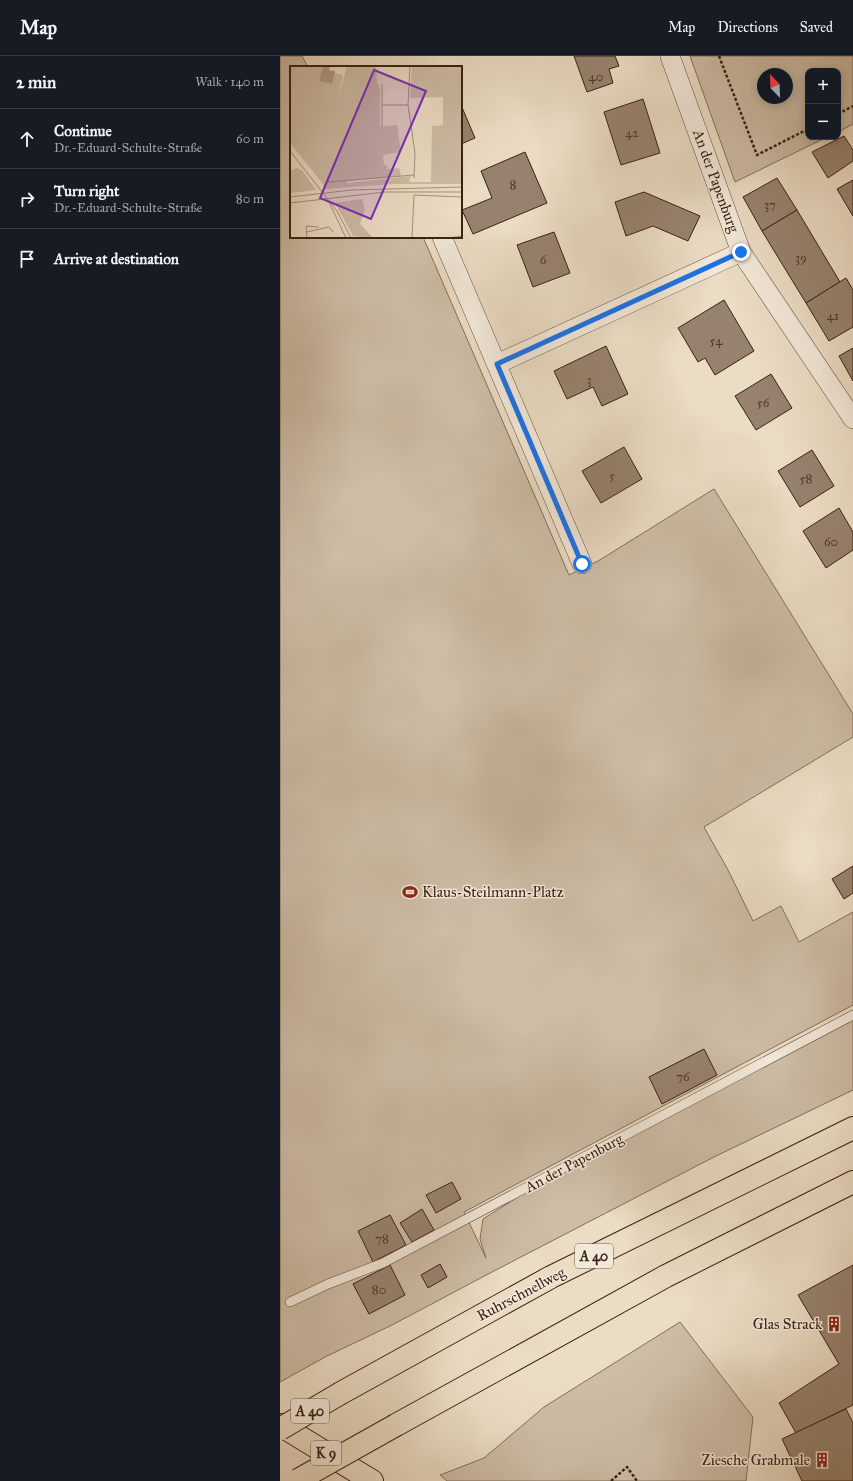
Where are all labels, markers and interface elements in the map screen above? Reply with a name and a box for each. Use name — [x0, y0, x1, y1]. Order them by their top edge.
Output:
text: Map — [20, 16, 57, 39]
text: Map — [668, 19, 695, 36]
text: Directions — [717, 19, 778, 36]
text: Saved — [800, 19, 833, 36]
inset map — [290, 66, 462, 238]
north arrow — [757, 68, 793, 104]
map controls — [805, 68, 841, 140]
button: + — [805, 68, 841, 104]
house number: 40 — [589, 69, 603, 85]
text: 2 min — [16, 72, 56, 93]
text: Walk · 140 m — [195, 74, 264, 90]
button: − — [805, 104, 841, 140]
text: Continue — [54, 122, 112, 140]
house number: 42 — [625, 125, 639, 141]
street label: An der Papenburg — [689, 126, 743, 236]
icon: ahead — [16, 128, 38, 150]
text: 60 m — [236, 131, 264, 147]
text: Dr.-Eduard-Schulte-Straße — [54, 140, 202, 156]
house number: 8 — [510, 177, 517, 193]
text: Turn right — [54, 182, 119, 200]
icon: right — [16, 188, 38, 210]
text: 80 m — [236, 191, 264, 207]
house number: 37 — [764, 197, 776, 213]
text: Dr.-Eduard-Schulte-Straße — [54, 200, 202, 216]
route end — [732, 243, 750, 261]
icon: arrive — [16, 248, 38, 270]
text: Arrive at destination — [54, 250, 179, 268]
house number: 39 — [795, 250, 807, 266]
house number: 6 — [540, 252, 547, 268]
house number: 41 — [827, 308, 839, 324]
house number: 54 — [710, 333, 723, 349]
house number: 3 — [586, 372, 592, 388]
house number: 56 — [757, 395, 770, 411]
house number: 5 — [609, 468, 615, 484]
house number: 58 — [800, 471, 813, 487]
house number: 60 — [824, 534, 838, 550]
route start — [573, 555, 591, 573]
sports icon: Klaus-Steilmann-Platz — [401, 883, 419, 901]
place label: Klaus-Steilmann-Platz — [422, 883, 564, 901]
house number: 76 — [676, 1069, 690, 1085]
street label: An der Papenburg — [521, 1129, 627, 1197]
house number: 78 — [375, 1231, 389, 1247]
road number: A 40 — [575, 1244, 613, 1268]
street label: Ruhrschnellweg — [474, 1263, 569, 1325]
house number: 80 — [372, 1282, 386, 1298]
place label: Glas Strack — [753, 1315, 822, 1333]
building icon: Glas Strack — [825, 1315, 843, 1333]
road number: A 40 — [291, 1399, 329, 1423]
road number: K 9 — [311, 1441, 341, 1465]
place label: Ziesche Grabmale — [701, 1451, 810, 1469]
building icon: Ziesche Grabmale — [813, 1451, 831, 1469]

